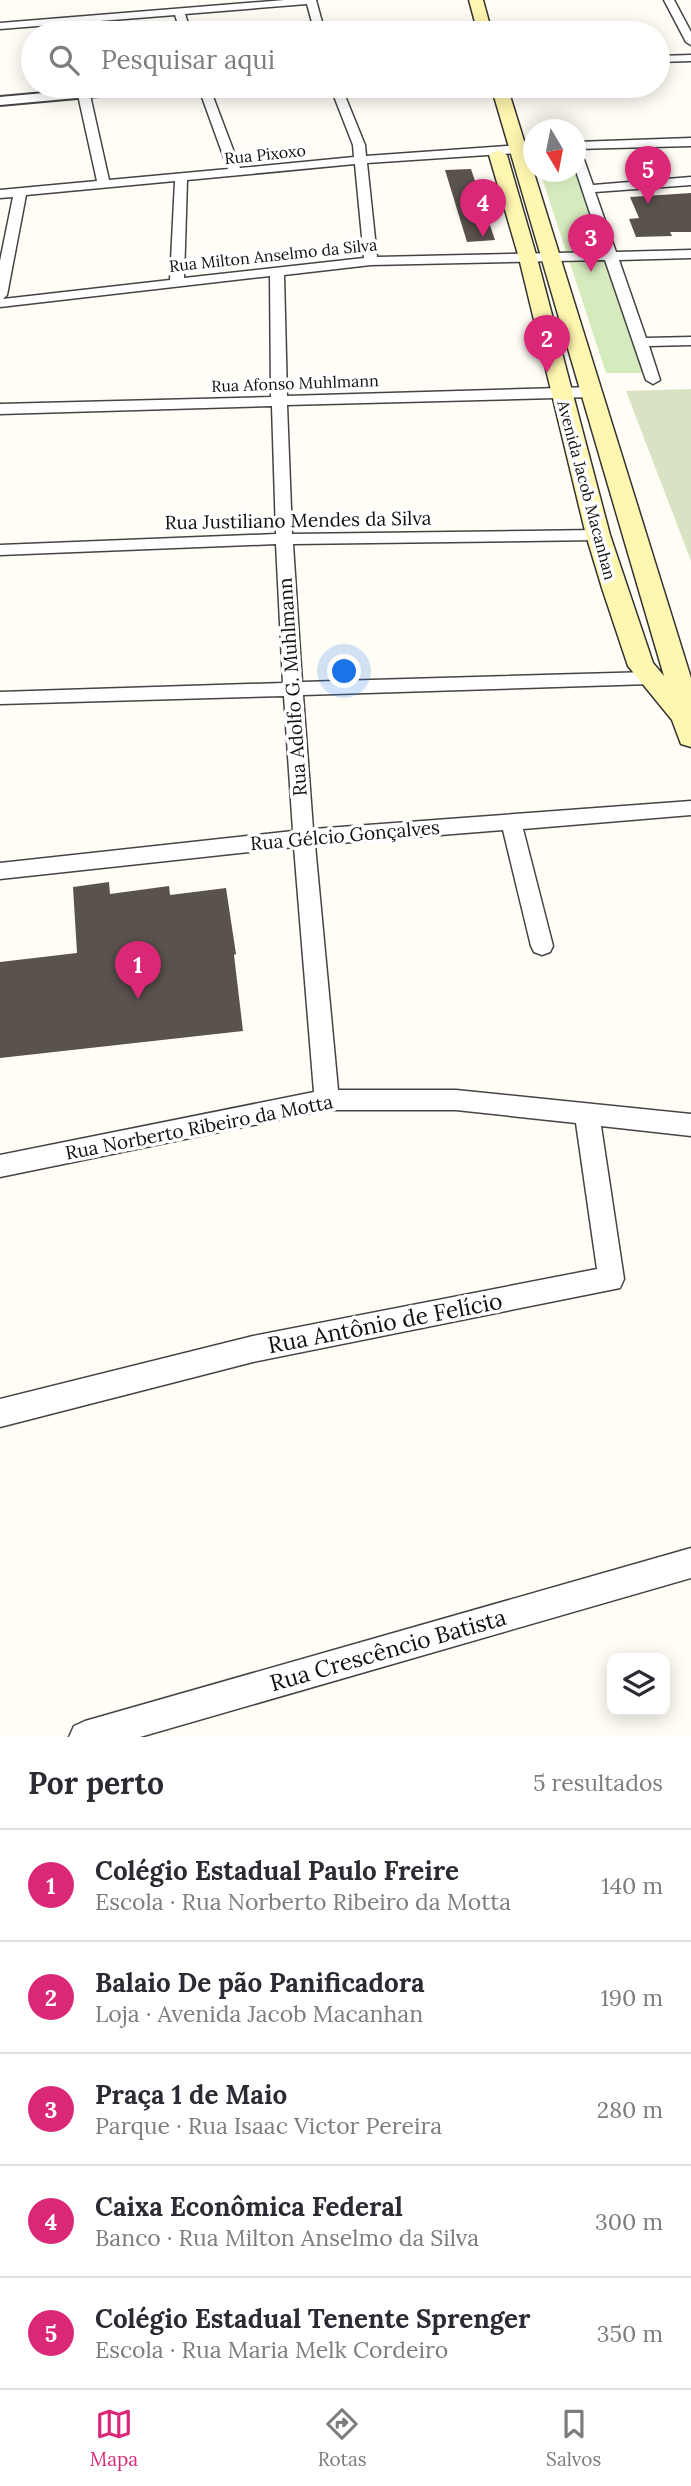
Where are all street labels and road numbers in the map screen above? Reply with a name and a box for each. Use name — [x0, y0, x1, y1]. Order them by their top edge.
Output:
street label: Rua Pixoxo — [223, 140, 307, 168]
street label: Rua Milton Anselmo da Silva — [168, 234, 378, 276]
street label: Rua Afonso Muhlmann — [211, 370, 379, 396]
street label: Avenida Jacob Macanhan — [553, 397, 621, 582]
street label: Rua Justiliano Mendes da Silva — [164, 506, 432, 534]
street label: Rua Adolfo G. Muhlmann — [272, 577, 312, 797]
street label: Rua Gélcio Gonçalves — [249, 815, 441, 855]
street label: Rua Norberto Ribeiro da Motta — [63, 1089, 335, 1165]
street label: Rua Antônio de Felício — [265, 1286, 505, 1359]
street label: Rua Crescêncio Batista — [266, 1602, 510, 1697]

